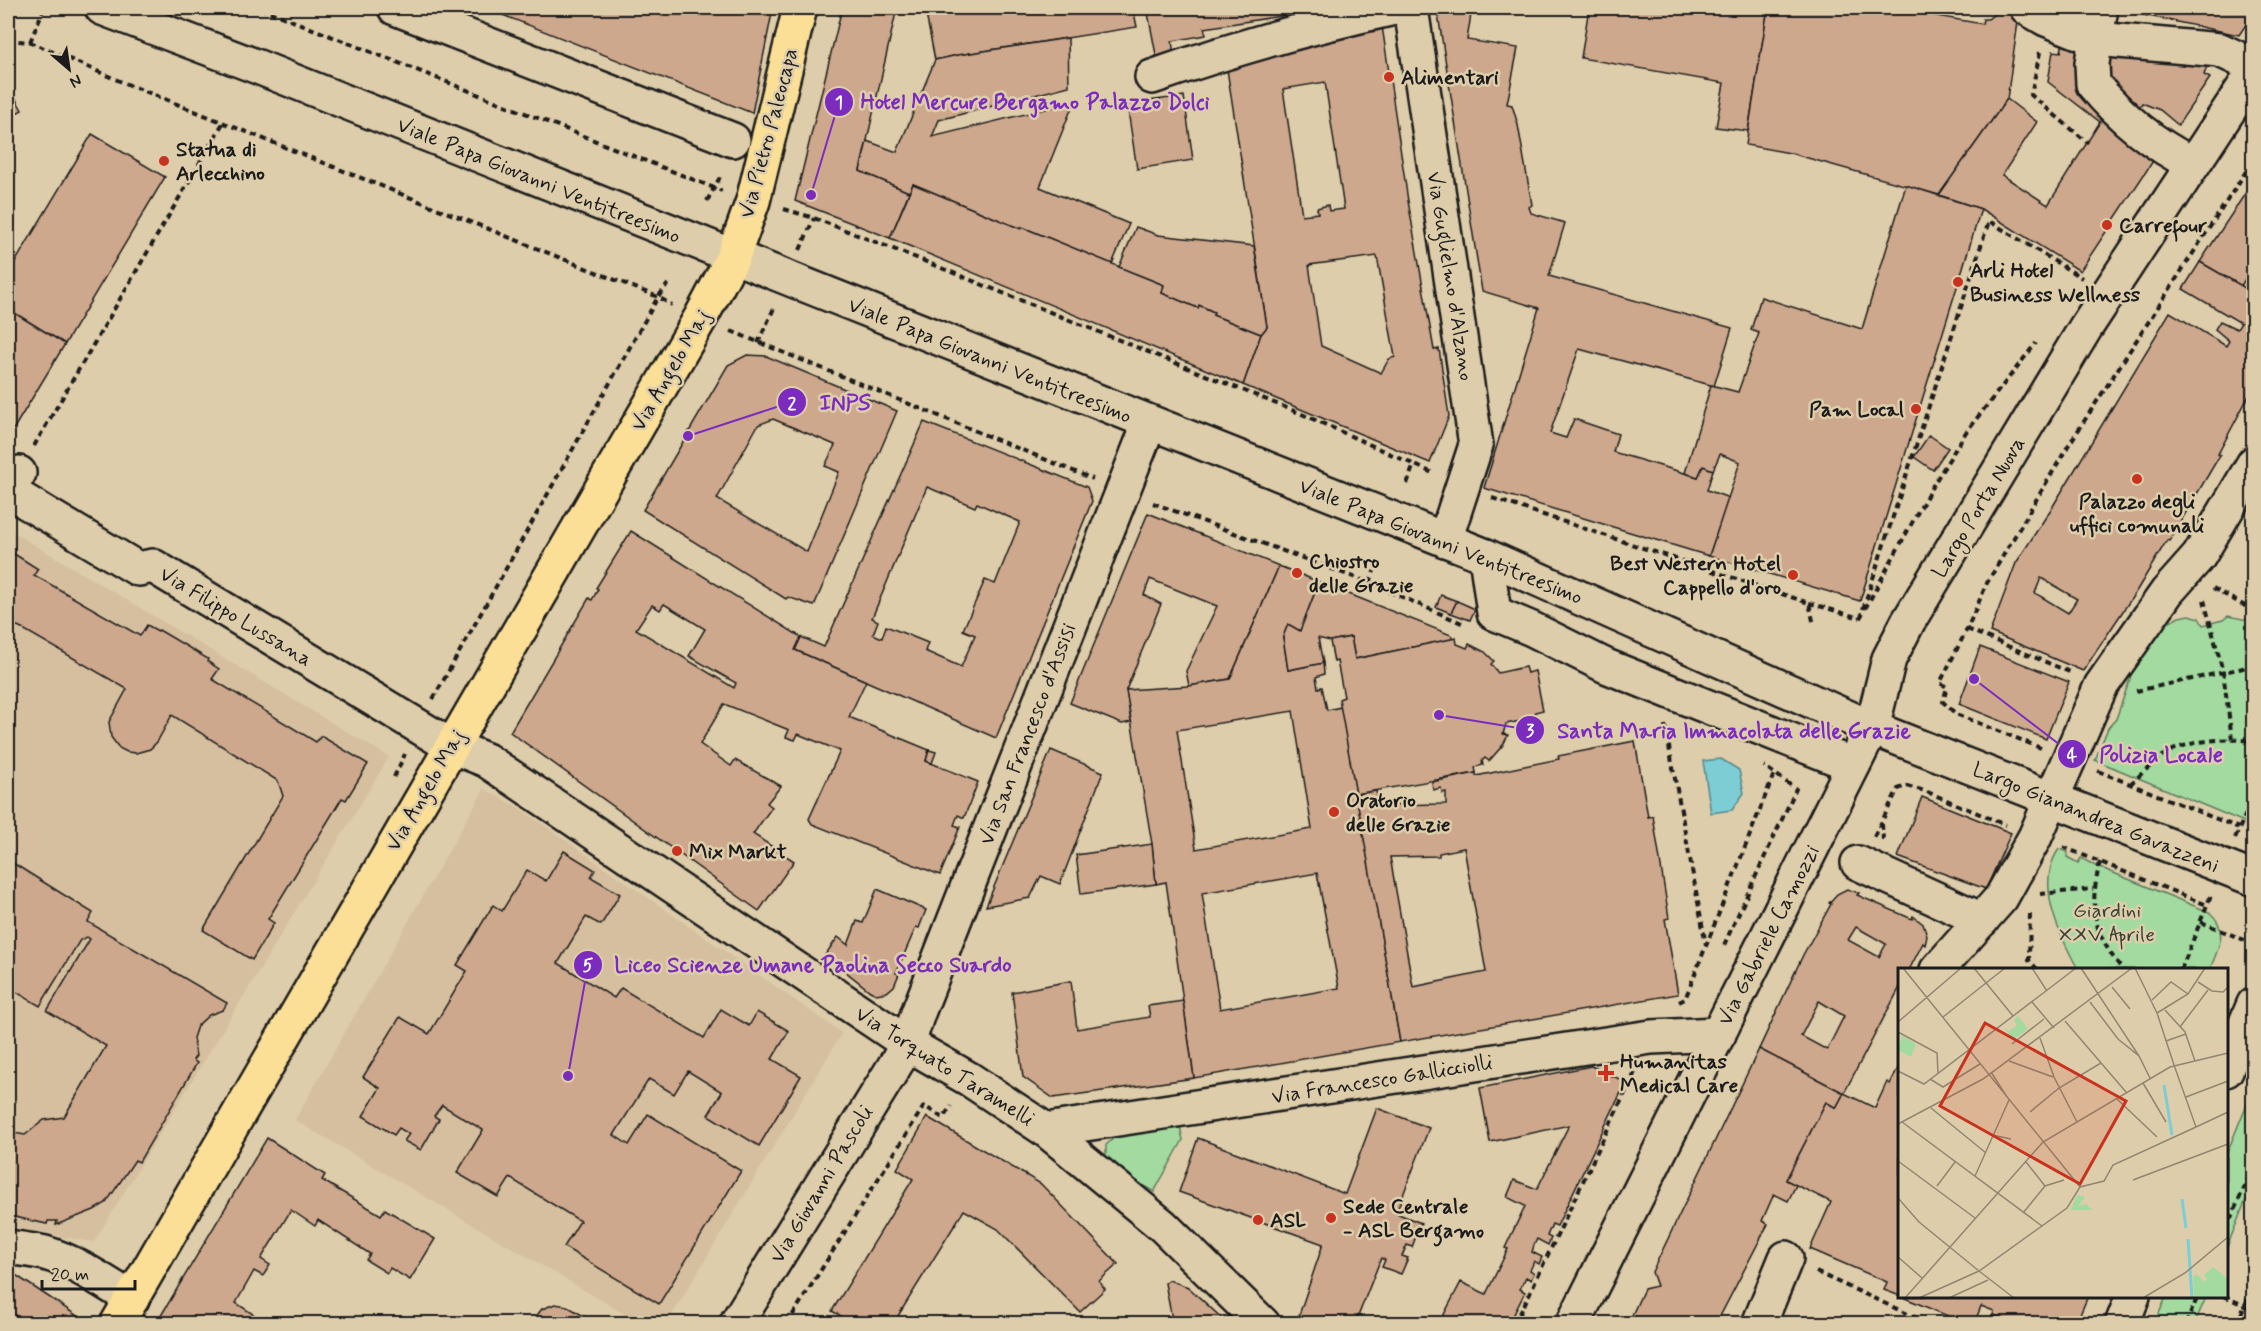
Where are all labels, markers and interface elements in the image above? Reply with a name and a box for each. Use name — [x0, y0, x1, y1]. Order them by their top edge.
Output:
north arrow — [39, 39, 99, 99]
street label: Via Pietro Paleocapa — [733, 45, 805, 221]
place label: Alimentari — [1401, 64, 1499, 92]
text: N — [66, 69, 85, 93]
marker: Alimentari — [1382, 70, 1396, 84]
callout: Hotel Mercure Bergamo Palazzo Dolci — [824, 82, 1216, 122]
text: Hotel Mercure Bergamo Palazzo Dolci — [860, 89, 1210, 118]
text: 1 — [835, 91, 843, 115]
street label: Viale Papa Giovanni Ventitreesimo — [393, 111, 685, 251]
place label: Statua di Arlecchino — [176, 136, 265, 188]
marker: Statua di Arlecchino — [157, 154, 171, 168]
street label: Via Guglielmo d'Alzano — [1418, 170, 1480, 383]
place label: Carrefour — [2119, 212, 2207, 242]
marker: Carrefour — [2100, 218, 2114, 232]
place label: Arli Hotel Business Wellness — [1970, 257, 2141, 309]
marker: Arli Hotel Business Wellness — [1951, 275, 1965, 289]
street label: Viale Papa Giovanni Ventitreesimo — [844, 291, 1136, 431]
street label: Via Angelo Maj — [625, 304, 719, 438]
callout: INPS — [777, 382, 882, 422]
text: INPS — [819, 390, 871, 418]
text: 2 — [788, 392, 797, 416]
place label: Pam Local — [1809, 396, 1904, 424]
marker: Pam Local — [1909, 402, 1923, 416]
street label: Largo Porta Nuova — [1926, 432, 2033, 584]
street label: Viale Papa Giovanni Ventitreesimo — [1295, 472, 1587, 612]
marker: Palazzo degli uffici comunali — [2130, 472, 2144, 486]
place label: Palazzo degli uffici comunali — [2070, 488, 2204, 540]
place label: Chiostro delle Grazie — [1309, 548, 1413, 600]
place label: Best Western Hotel Cappello d'oro — [1610, 550, 1781, 602]
street label: Via Filippo Lussana — [154, 560, 317, 673]
marker: Chiostro delle Grazie — [1290, 566, 1304, 580]
marker: Best Western Hotel Cappello d'oro — [1786, 568, 1800, 582]
street label: Via San Francesco d'Assisi — [973, 620, 1083, 849]
callout: Santa Maria Immacolata delle Grazie — [1515, 710, 1922, 750]
text: Santa Maria Immacolata delle Grazie — [1557, 718, 1911, 746]
text: 3 — [1526, 719, 1535, 743]
street label: Via Angelo Maj — [380, 724, 474, 858]
callout: Polizia Locale — [2057, 734, 2235, 774]
text: Polizia Locale — [2099, 742, 2223, 770]
text: 4 — [2067, 744, 2078, 768]
street label: Largo Gianandrea Gavazzeni — [1968, 756, 2223, 881]
place label: Oratorio delle Grazie — [1346, 787, 1450, 839]
marker: Oratorio delle Grazie — [1327, 805, 1341, 819]
place label: Mix Markt — [689, 838, 787, 866]
street label: Via Gabriele Camozzi — [1711, 840, 1827, 1030]
marker: Mix Markt — [670, 844, 684, 858]
park label: Giardini XXV Aprile — [2059, 897, 2155, 950]
callout: Liceo Scienze Umane Paolina Secco Suardo — [573, 945, 1024, 985]
text: Liceo Scienze Umane Paolina Secco Suardo — [614, 952, 1012, 980]
text: 5 — [583, 954, 594, 978]
inset map — [1898, 968, 2228, 1298]
street label: Via Torquato Taramelli — [850, 1000, 1039, 1133]
place label: Humanitas Medical Care — [1620, 1048, 1738, 1100]
street label: Via Francesco Gallicciolli — [1270, 1049, 1495, 1111]
marker: Humanitas Medical Care — [1597, 1064, 1615, 1082]
street label: Via Giovanni Pascoli — [764, 1100, 880, 1269]
place label: Sede Centrale - ASL Bergamo — [1343, 1193, 1484, 1247]
place label: ASL — [1270, 1207, 1306, 1235]
marker: Sede Centrale - ASL Bergamo — [1324, 1211, 1338, 1225]
marker: ASL — [1251, 1213, 1265, 1227]
scale bar — [42, 1253, 135, 1291]
text: 20 m — [51, 1263, 89, 1287]

